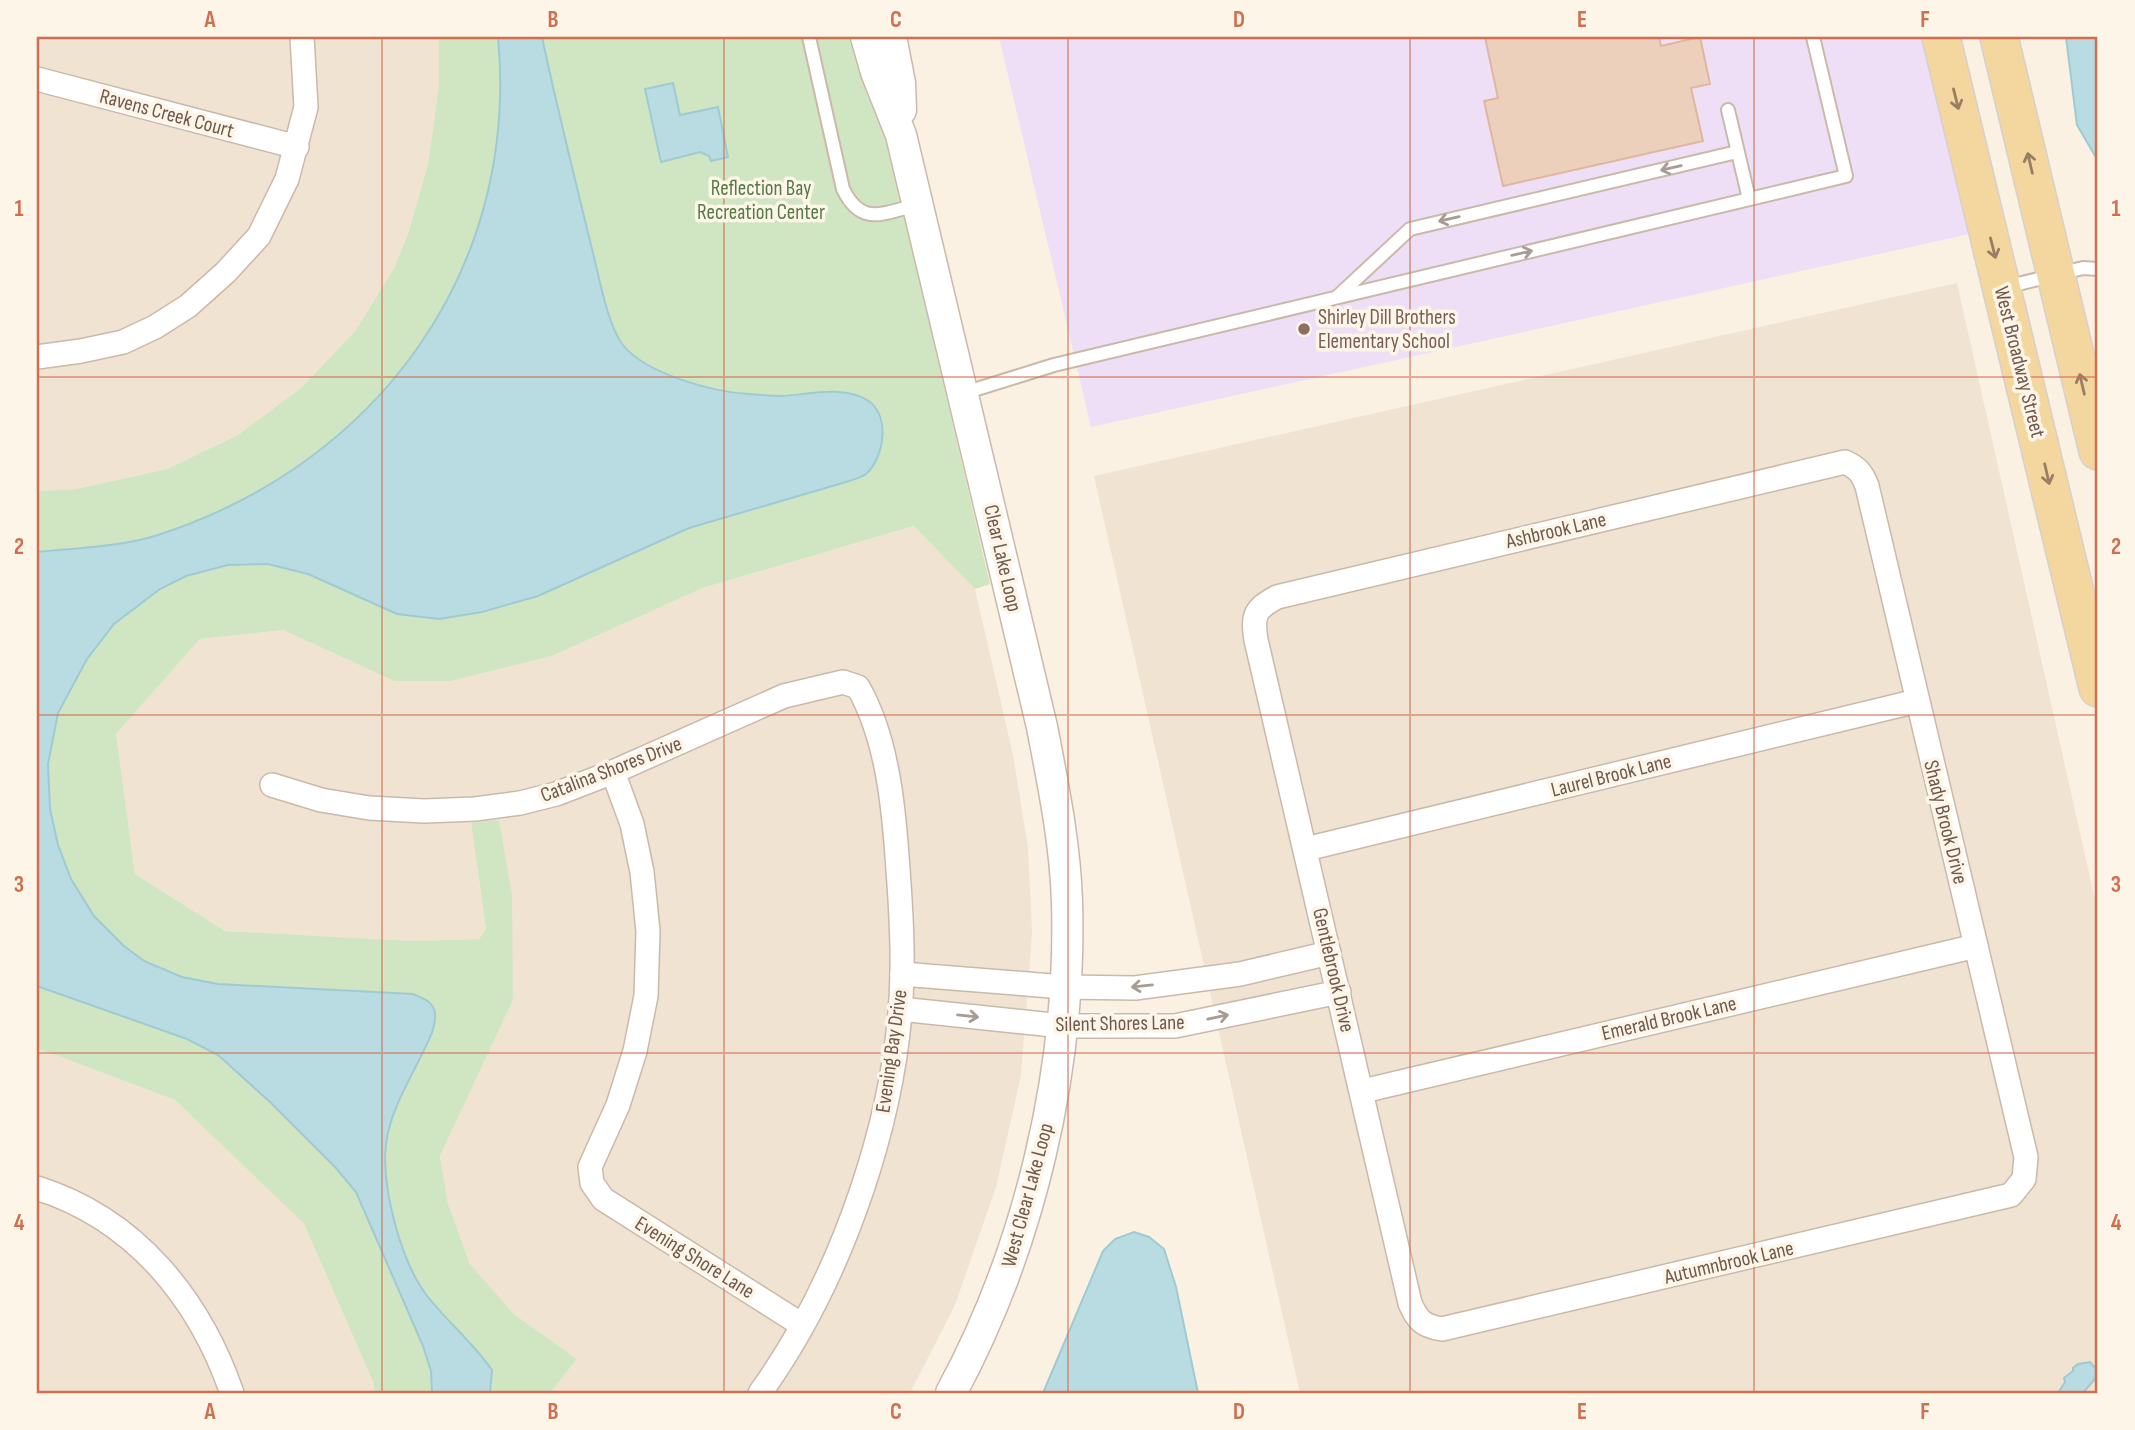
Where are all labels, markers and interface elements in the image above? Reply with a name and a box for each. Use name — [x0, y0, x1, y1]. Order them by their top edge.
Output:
text: A — [204, 6, 217, 34]
text: B — [548, 6, 559, 34]
text: C — [890, 6, 902, 34]
text: D — [1233, 6, 1245, 34]
text: E — [1577, 6, 1587, 34]
text: F — [1920, 6, 1930, 34]
street label: Ravens Creek Court — [97, 84, 237, 143]
one-way arrow — [1950, 87, 1963, 110]
one-way arrow — [2022, 152, 2036, 175]
one-way arrow — [1660, 161, 1683, 175]
park label: Reflection Bay Recreation Center — [697, 176, 825, 225]
text: 1 — [14, 195, 24, 223]
text: 1 — [2111, 195, 2121, 223]
one-way arrow — [1439, 214, 1461, 227]
one-way arrow — [1987, 236, 2000, 259]
one-way arrow — [1510, 246, 1533, 259]
street label: West Broadway Street — [1989, 284, 2050, 440]
place label: Shirley Dill Brothers Elementary School — [1318, 305, 1456, 354]
marker: Shirley Dill Brothers Elementary School — [1296, 321, 1312, 337]
one-way arrow — [2075, 373, 2089, 396]
one-way arrow — [2041, 462, 2054, 485]
street label: Clear Lake Loop — [978, 502, 1027, 614]
street label: Ashbrook Lane — [1503, 507, 1609, 554]
text: 2 — [14, 533, 24, 561]
text: 2 — [2111, 533, 2121, 561]
street label: Catalina Shores Drive — [537, 731, 685, 808]
street label: Laurel Brook Lane — [1548, 748, 1674, 803]
street label: Shady Brook Drive — [1918, 758, 1973, 887]
text: 3 — [14, 871, 24, 899]
text: 3 — [2111, 871, 2121, 899]
street label: Gentlebrook Drive — [1307, 906, 1360, 1035]
one-way arrow — [1131, 980, 1154, 993]
street label: Evening Bay Drive — [870, 988, 913, 1114]
street label: Emerald Brook Lane — [1599, 991, 1739, 1046]
one-way arrow — [956, 1010, 978, 1023]
street label: Silent Shores Lane — [1055, 1010, 1185, 1037]
one-way arrow — [1206, 1010, 1229, 1024]
street label: West Clear Lake Loop — [996, 1120, 1059, 1270]
text: 4 — [14, 1209, 25, 1237]
text: 4 — [2111, 1209, 2122, 1237]
street label: Evening Shore Lane — [630, 1211, 759, 1304]
street label: Autumnbrook Lane — [1661, 1235, 1796, 1290]
text: A — [204, 1398, 217, 1426]
text: B — [548, 1398, 559, 1426]
text: C — [890, 1398, 902, 1426]
text: D — [1233, 1398, 1245, 1426]
text: E — [1577, 1398, 1587, 1426]
text: F — [1920, 1398, 1930, 1426]

